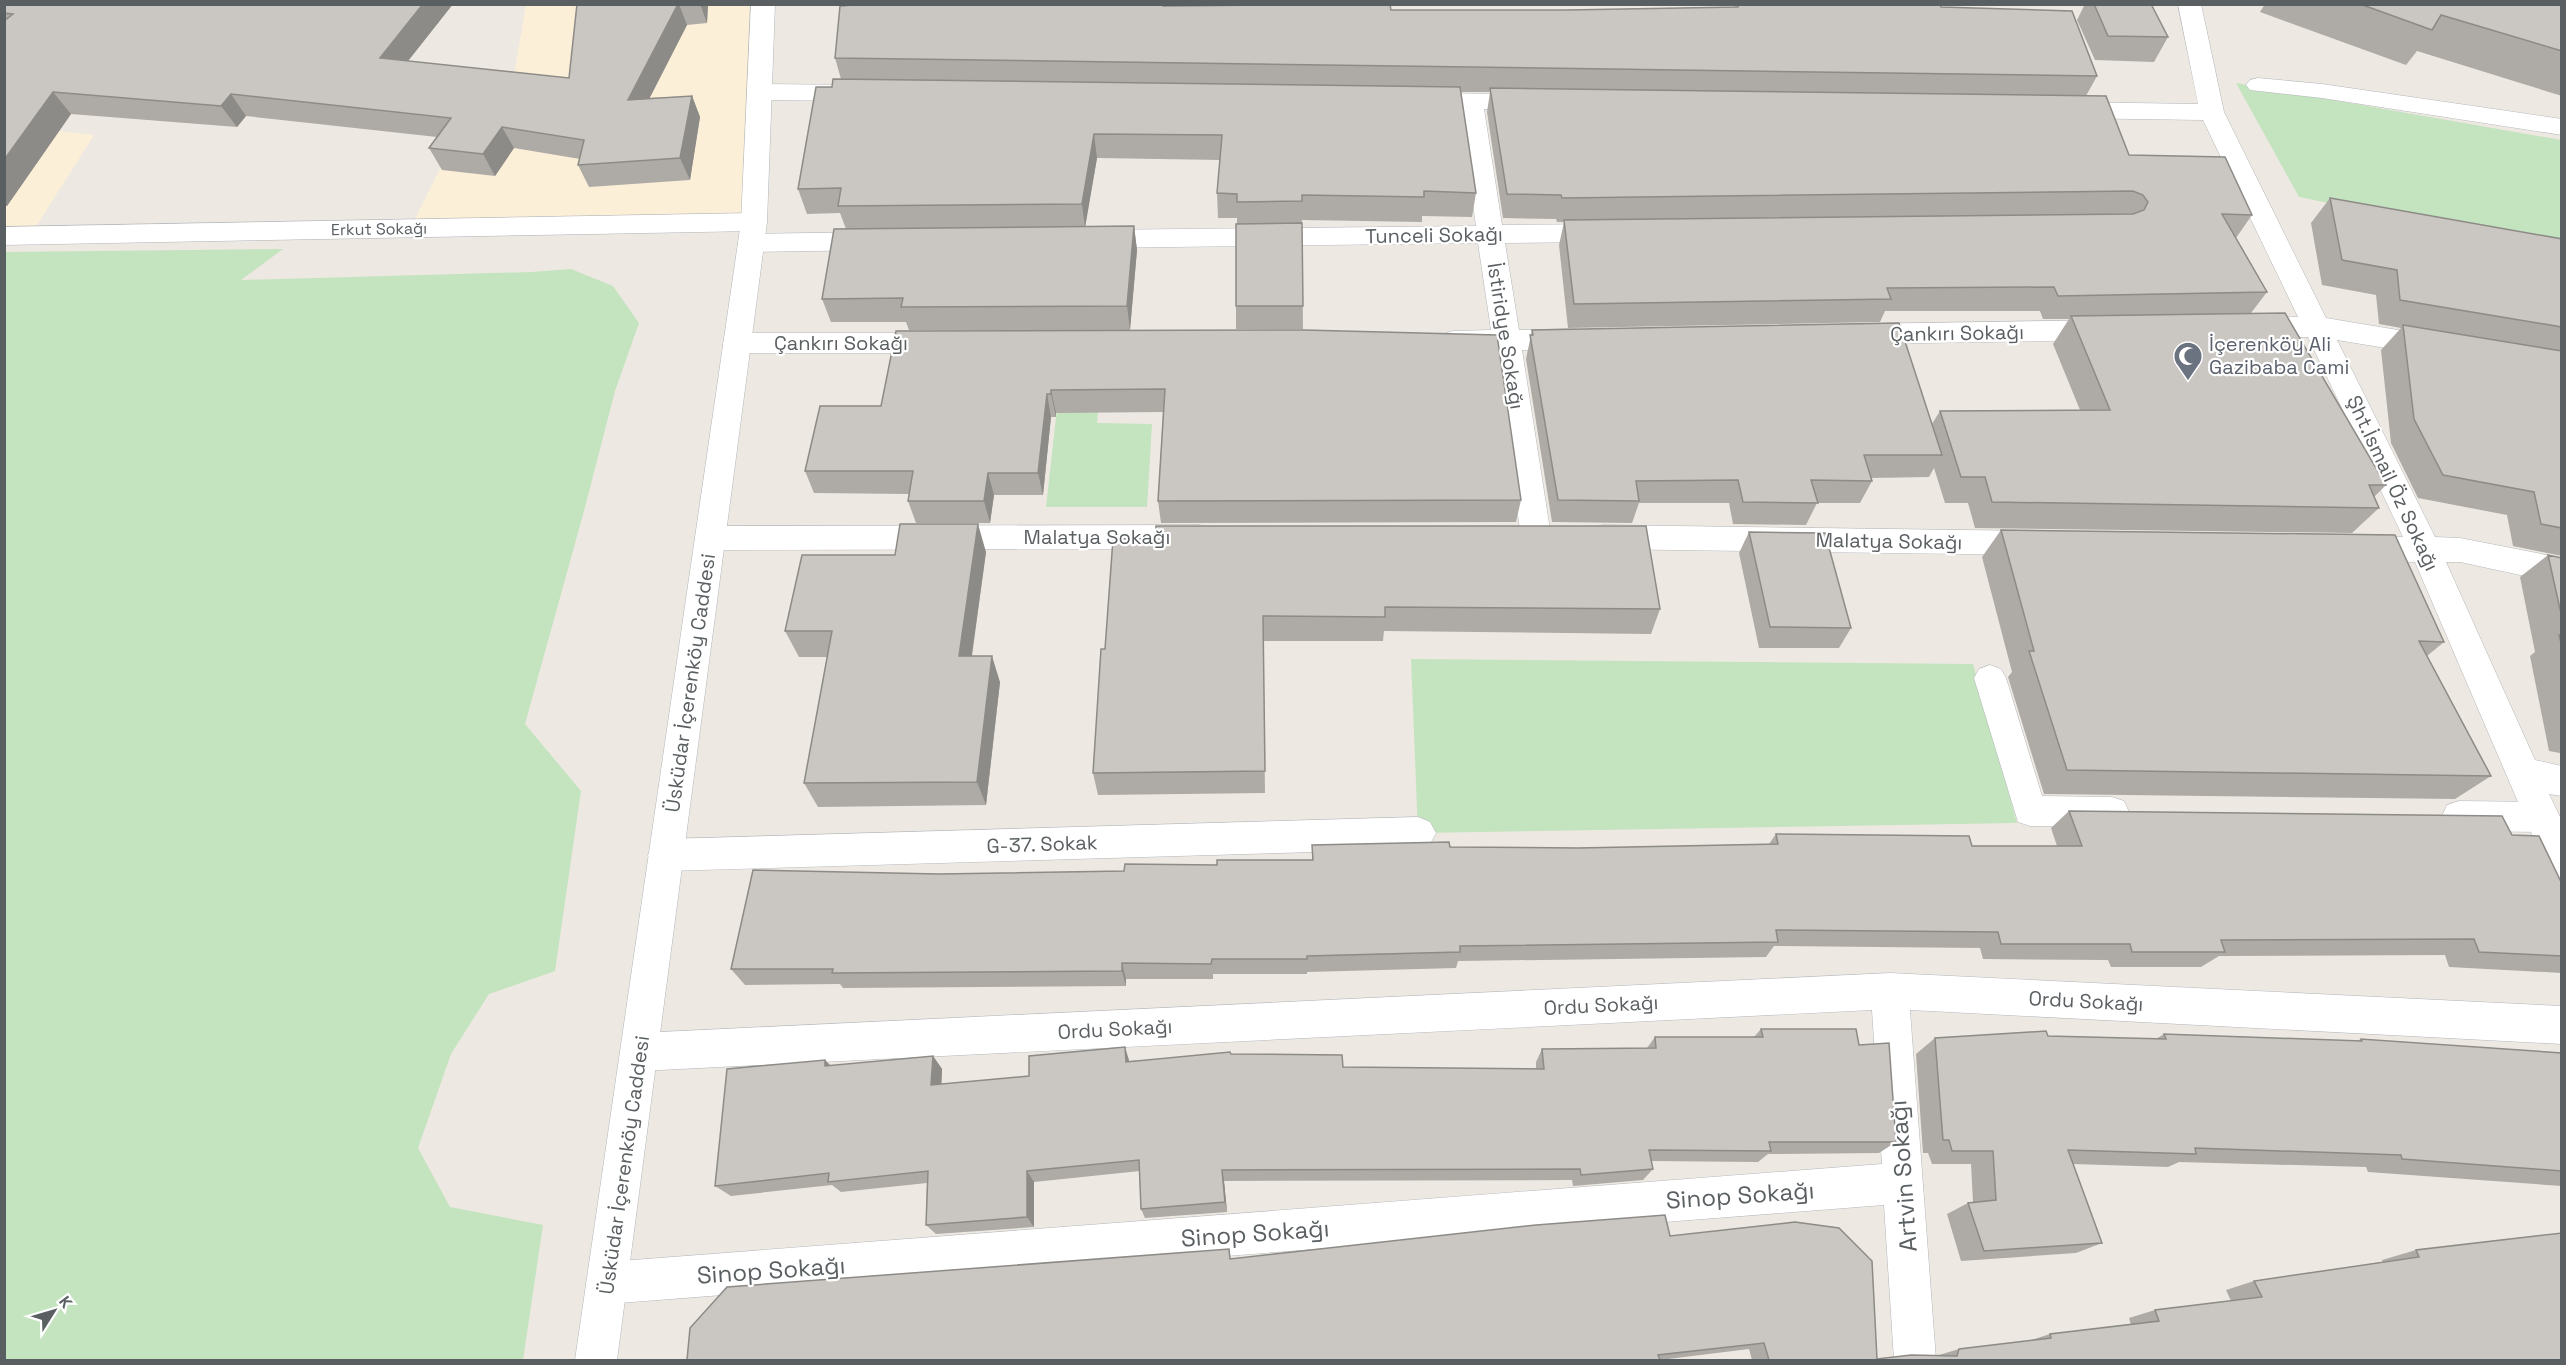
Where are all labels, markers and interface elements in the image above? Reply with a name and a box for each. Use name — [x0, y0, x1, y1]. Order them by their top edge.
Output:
street label: Erkut Sokağı — [331, 218, 427, 240]
street label: Tunceli Sokağı — [1365, 221, 1503, 249]
street label: İstiridye Sokağı — [1482, 261, 1530, 411]
street label: Çankırı Sokağı — [1890, 319, 2024, 347]
street label: Çankırı Sokağı — [774, 330, 908, 356]
place label: İçerenköy Ali Gazibaba Cami — [2209, 331, 2349, 380]
mosque icon: İçerenköy Ali Gazibaba Cami — [2172, 340, 2204, 382]
street label: Şht.İsmail Öz Sokağı — [2341, 391, 2445, 575]
street label: Malatya Sokağı — [1024, 524, 1170, 550]
street label: Malatya Sokağı — [1815, 527, 1963, 555]
street label: Üsküdar İçerenköy Caddesi — [659, 552, 721, 814]
street label: G-37. Sokak — [986, 829, 1098, 859]
street label: Ordu Sokağı — [2028, 985, 2144, 1017]
street label: Ordu Sokağı — [1543, 989, 1659, 1021]
street label: Ordu Sokağı — [1057, 1013, 1173, 1045]
street label: Üsküdar İçerenköy Caddesi — [593, 1034, 655, 1296]
street label: Artvin Sokağı — [1882, 1099, 1924, 1253]
street label: Sinop Sokağı — [1665, 1174, 1815, 1216]
street label: Sinop Sokağı — [1180, 1212, 1330, 1254]
street label: Sinop Sokağı — [696, 1249, 846, 1291]
north arrow — [24, 1281, 84, 1341]
text: K — [54, 1292, 77, 1313]

